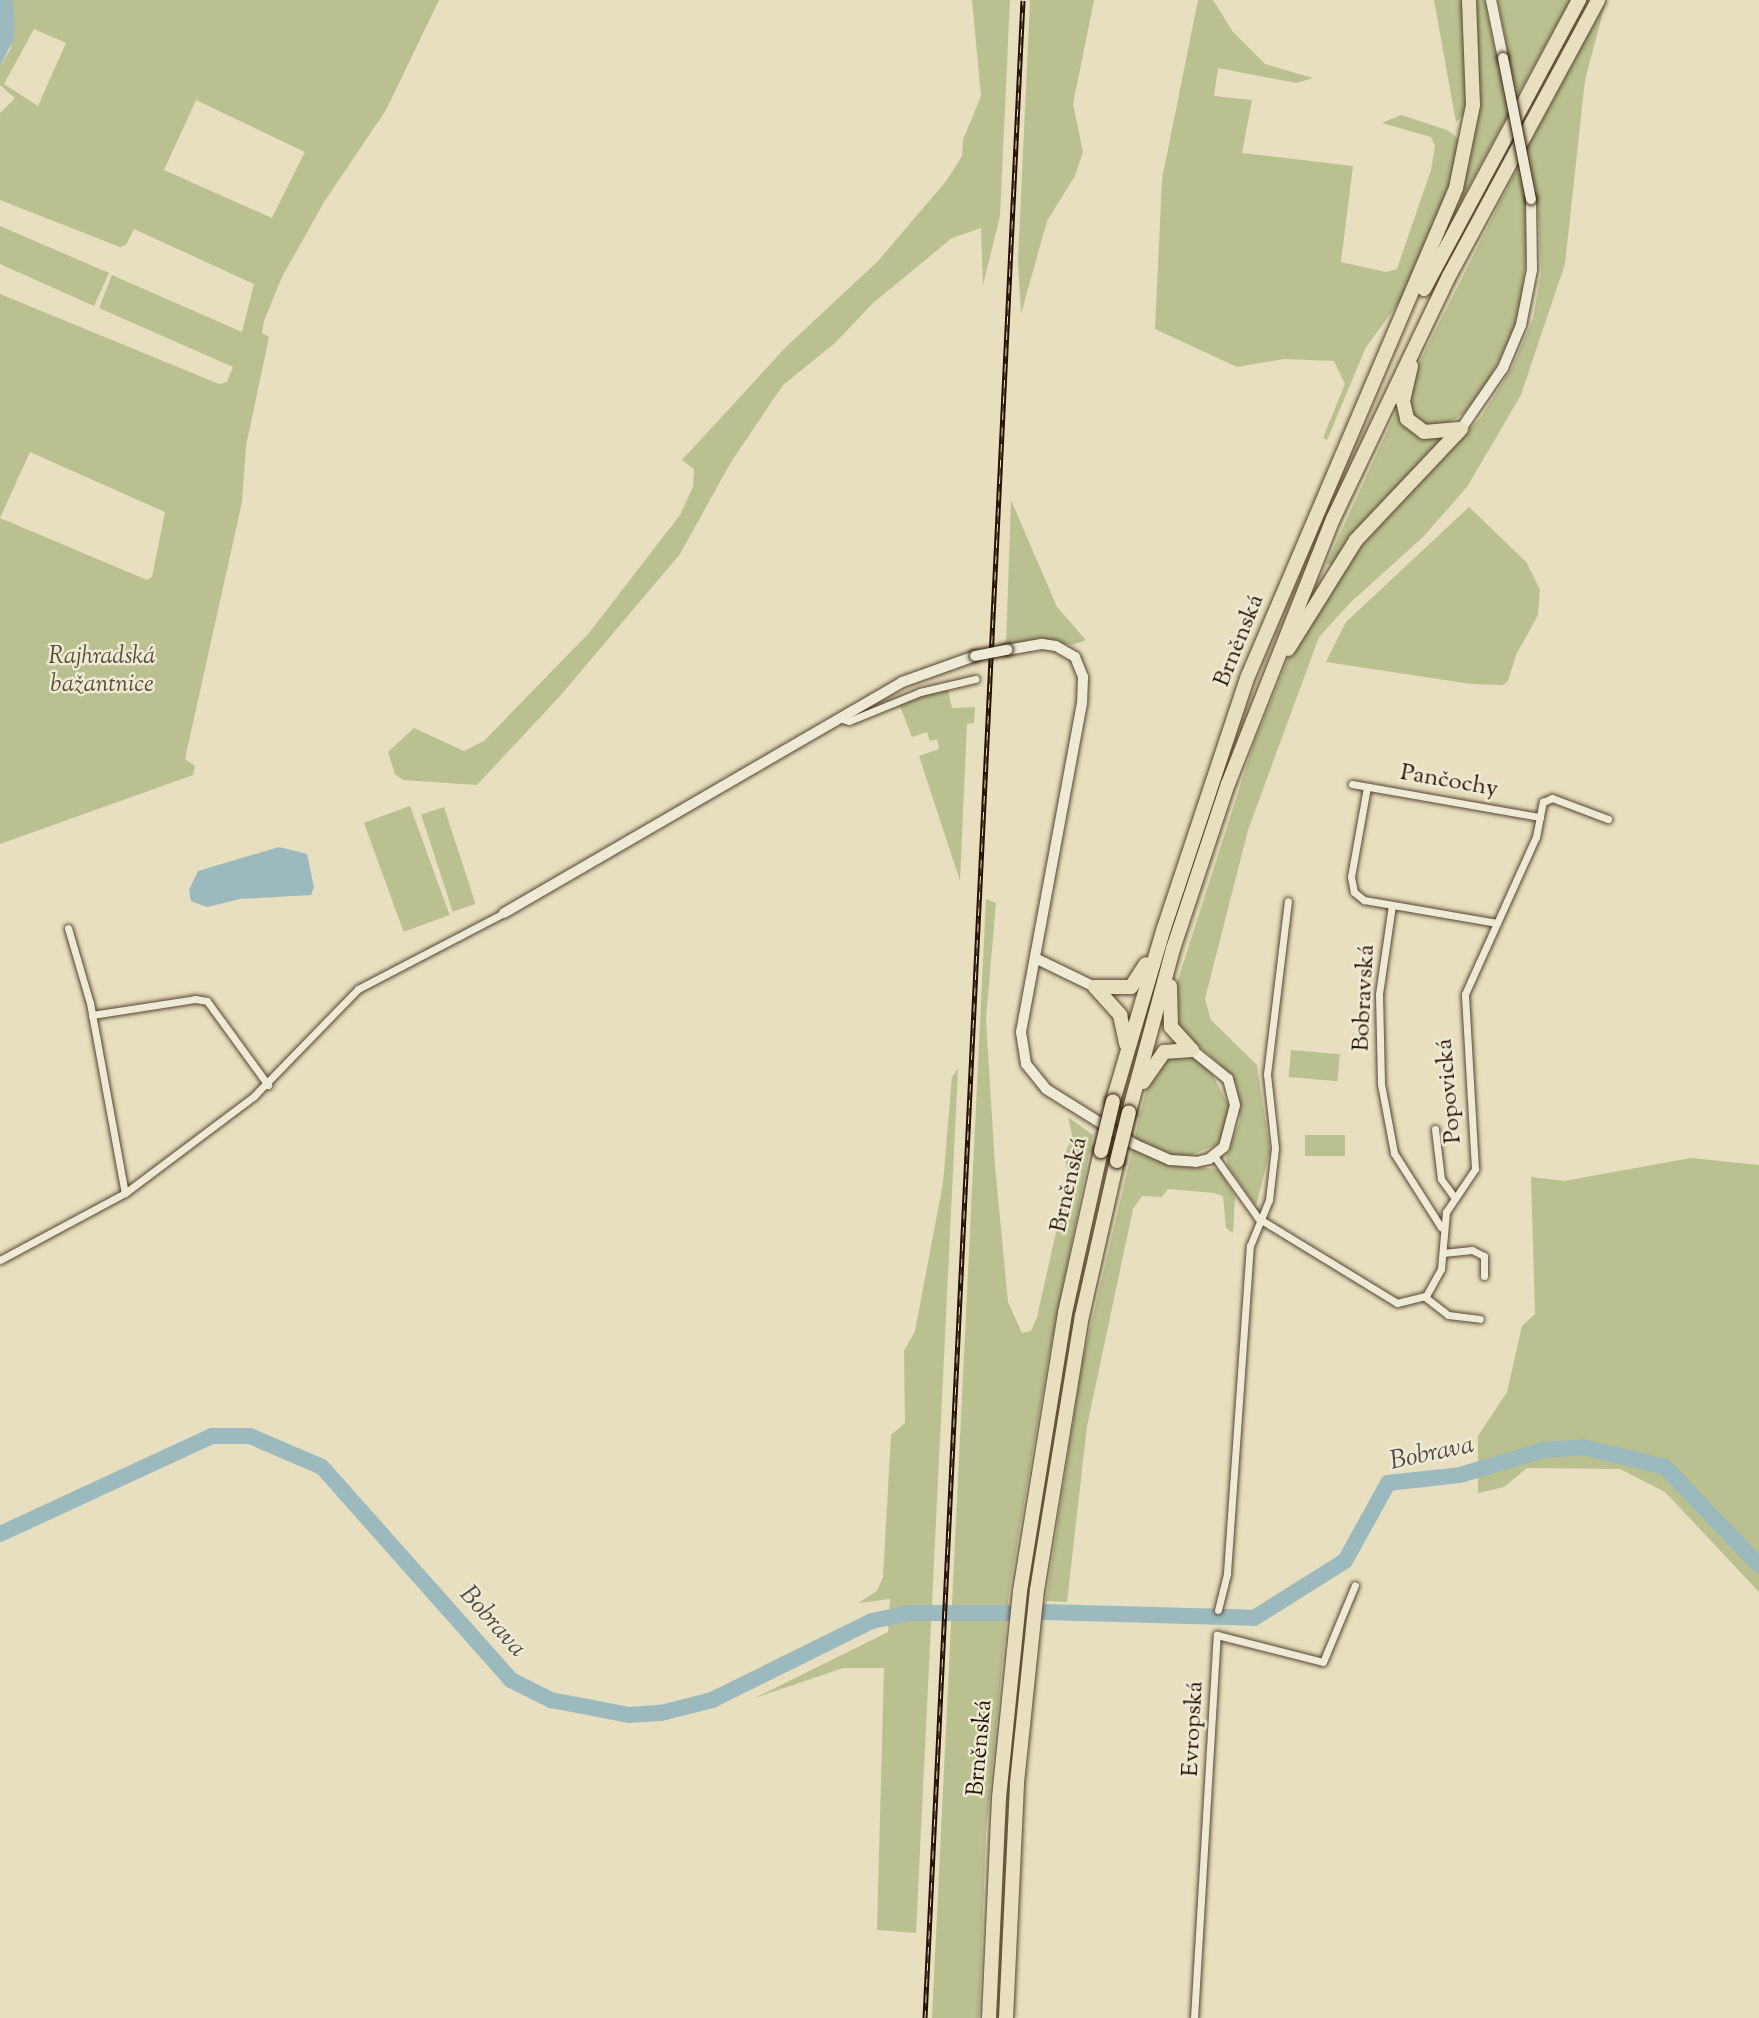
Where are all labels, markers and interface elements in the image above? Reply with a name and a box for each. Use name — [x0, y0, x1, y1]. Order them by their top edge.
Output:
street label: Brněnská — [1208, 591, 1272, 691]
park label: Rajhradská bažantnice — [48, 644, 156, 700]
street label: Pančochy — [1398, 759, 1500, 805]
street label: Bobravská — [1348, 944, 1382, 1052]
street label: Popovická — [1431, 1037, 1469, 1145]
street label: Brněnská — [1045, 1134, 1095, 1236]
water label: Bobrava — [1387, 1430, 1477, 1478]
water label: Bobrava — [452, 1580, 532, 1664]
street label: Evropská — [1177, 1680, 1211, 1778]
street label: Brněnská — [962, 1698, 1000, 1798]

